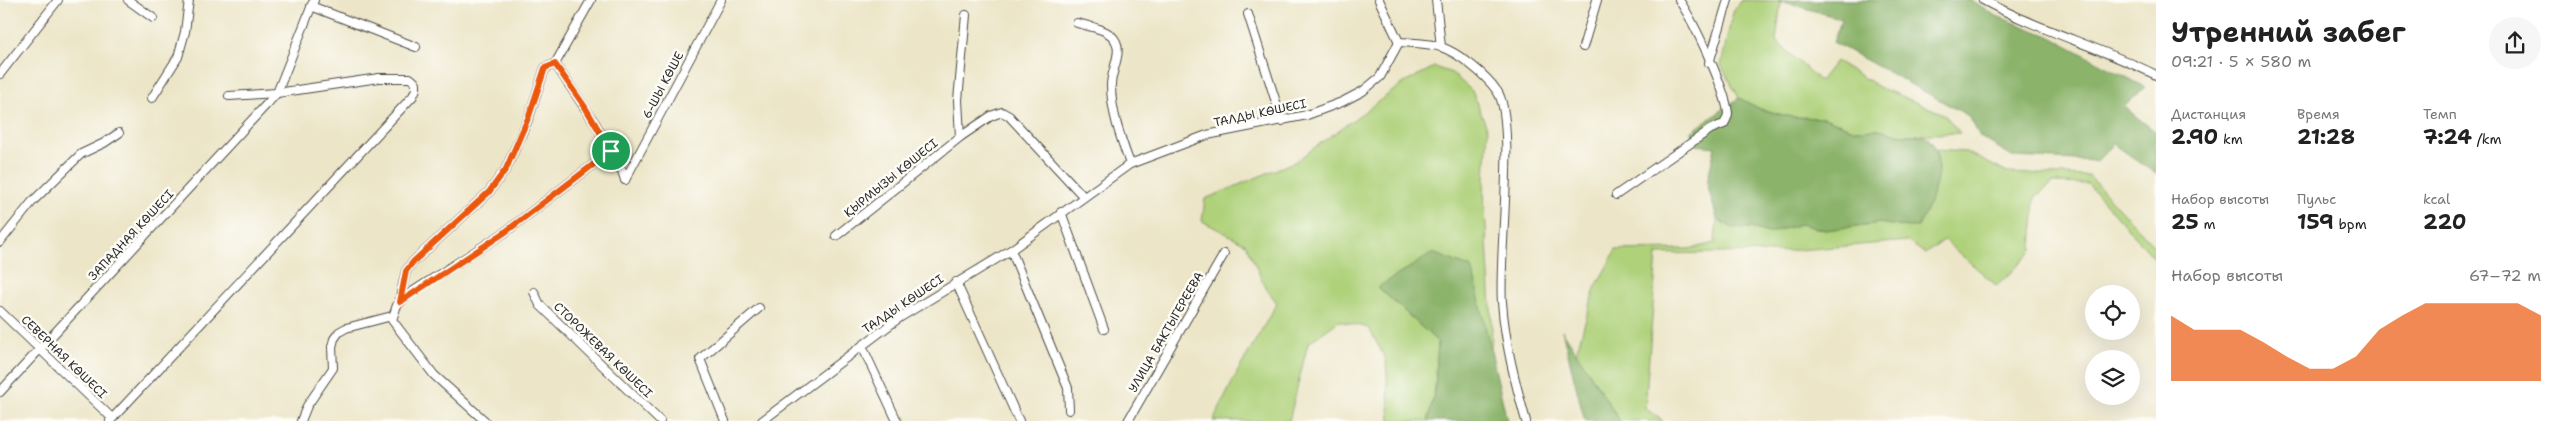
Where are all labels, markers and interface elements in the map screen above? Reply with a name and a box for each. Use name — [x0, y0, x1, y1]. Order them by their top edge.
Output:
text: Утренний забег — [2171, 13, 2406, 51]
button: share — [2489, 17, 2541, 69]
street label: 6-ШЫ КӨШЕ — [639, 49, 687, 121]
text: 09:21 · 5 × 580 m — [2171, 51, 2311, 72]
street label: ТАЛДЫ КӨШЕСІ — [1212, 95, 1308, 131]
text: Дистанция — [2171, 105, 2246, 123]
text: Время — [2297, 105, 2340, 123]
text: Темп — [2423, 105, 2457, 123]
text: 2.90 — [2171, 123, 2218, 151]
text: 21:28 — [2297, 123, 2355, 151]
text: 7:24 — [2423, 123, 2472, 151]
pin — [590, 130, 632, 172]
text: km — [2218, 130, 2243, 148]
text: /km — [2472, 130, 2502, 148]
street label: ҚЫРМЫЗЫ КӨШЕСІ — [841, 135, 941, 221]
icon: arrive — [597, 137, 625, 165]
street label: ЗАПАДНАЯ КӨШЕСІ — [85, 186, 177, 284]
text: Набор высоты — [2171, 190, 2269, 208]
text: Пульс — [2297, 190, 2336, 208]
text: kcal — [2423, 190, 2450, 208]
text: 25 — [2171, 208, 2199, 236]
text: 159 — [2297, 208, 2334, 236]
text: 220 — [2423, 208, 2466, 236]
text: m — [2199, 215, 2216, 233]
text: bpm — [2334, 215, 2367, 233]
text: Набор высоты — [2171, 265, 2283, 286]
text: 67–72 m — [2469, 265, 2541, 286]
street label: УЛИЦА БАКТЫГЕРЕЕВА — [1125, 269, 1207, 395]
street label: ТАЛДЫ КӨШЕСІ — [859, 271, 947, 337]
map controls — [2085, 285, 2140, 405]
button: locate — [2085, 285, 2140, 340]
street label: СТОРОЖЕВАЯ КӨШЕСІ — [550, 299, 656, 402]
street label: СЕВЕРНАЯ КӨШЕСІ — [18, 312, 111, 402]
button: layers — [2085, 350, 2140, 405]

